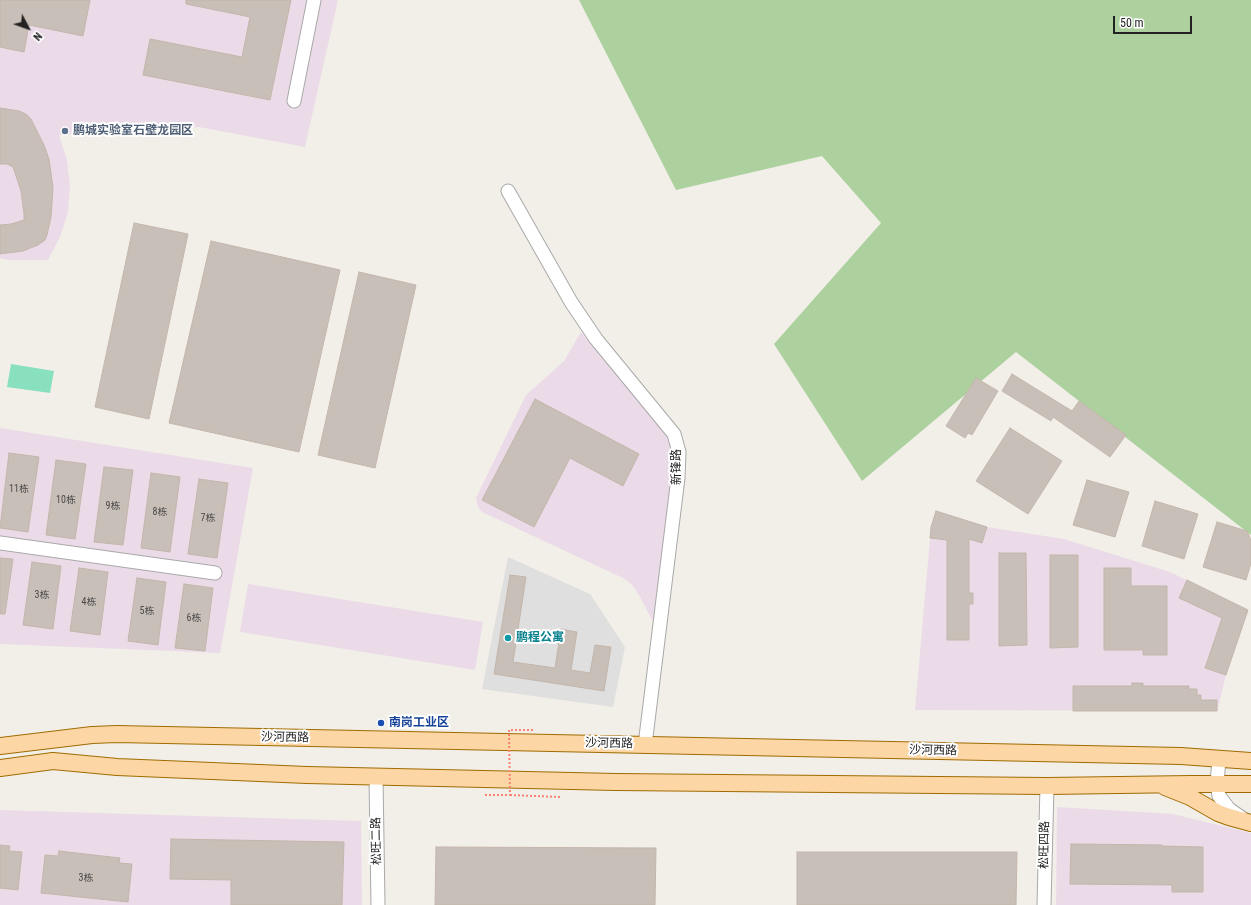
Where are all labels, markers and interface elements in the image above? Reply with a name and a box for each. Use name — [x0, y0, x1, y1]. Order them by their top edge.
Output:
north arrow — [8, 8, 48, 48]
scale bar — [1115, 8, 1194, 34]
text: 50 m — [1120, 16, 1144, 30]
text: N — [30, 29, 45, 43]
place label: 鹏城实验室石壁龙园区 — [73, 124, 193, 138]
marker: 鹏城实验室石壁龙园区 — [60, 126, 70, 136]
street label: 新锋路 — [670, 449, 684, 485]
house number: 11栋 — [9, 483, 29, 495]
house number: 10栋 — [56, 494, 76, 506]
house number: 9栋 — [106, 500, 120, 512]
house number: 8栋 — [153, 506, 167, 518]
house number: 7栋 — [201, 512, 215, 524]
house number: 3栋 — [35, 589, 49, 601]
house number: 4栋 — [82, 596, 96, 608]
house number: 5栋 — [140, 605, 154, 617]
house number: 6栋 — [187, 612, 201, 624]
place label: 鹏程公寓 — [516, 631, 564, 645]
marker: 鹏程公寓 — [503, 633, 513, 643]
place label: 南岗工业区 — [389, 716, 449, 730]
marker: 南岗工业区 — [376, 718, 386, 728]
street label: 沙河西路 — [261, 730, 309, 746]
street label: 沙河西路 — [585, 736, 633, 752]
street label: 沙河西路 — [909, 743, 957, 759]
street label: 松旺二路 — [369, 817, 385, 865]
street label: 松旺四路 — [1037, 821, 1053, 869]
house number: 3栋 — [79, 872, 93, 884]

